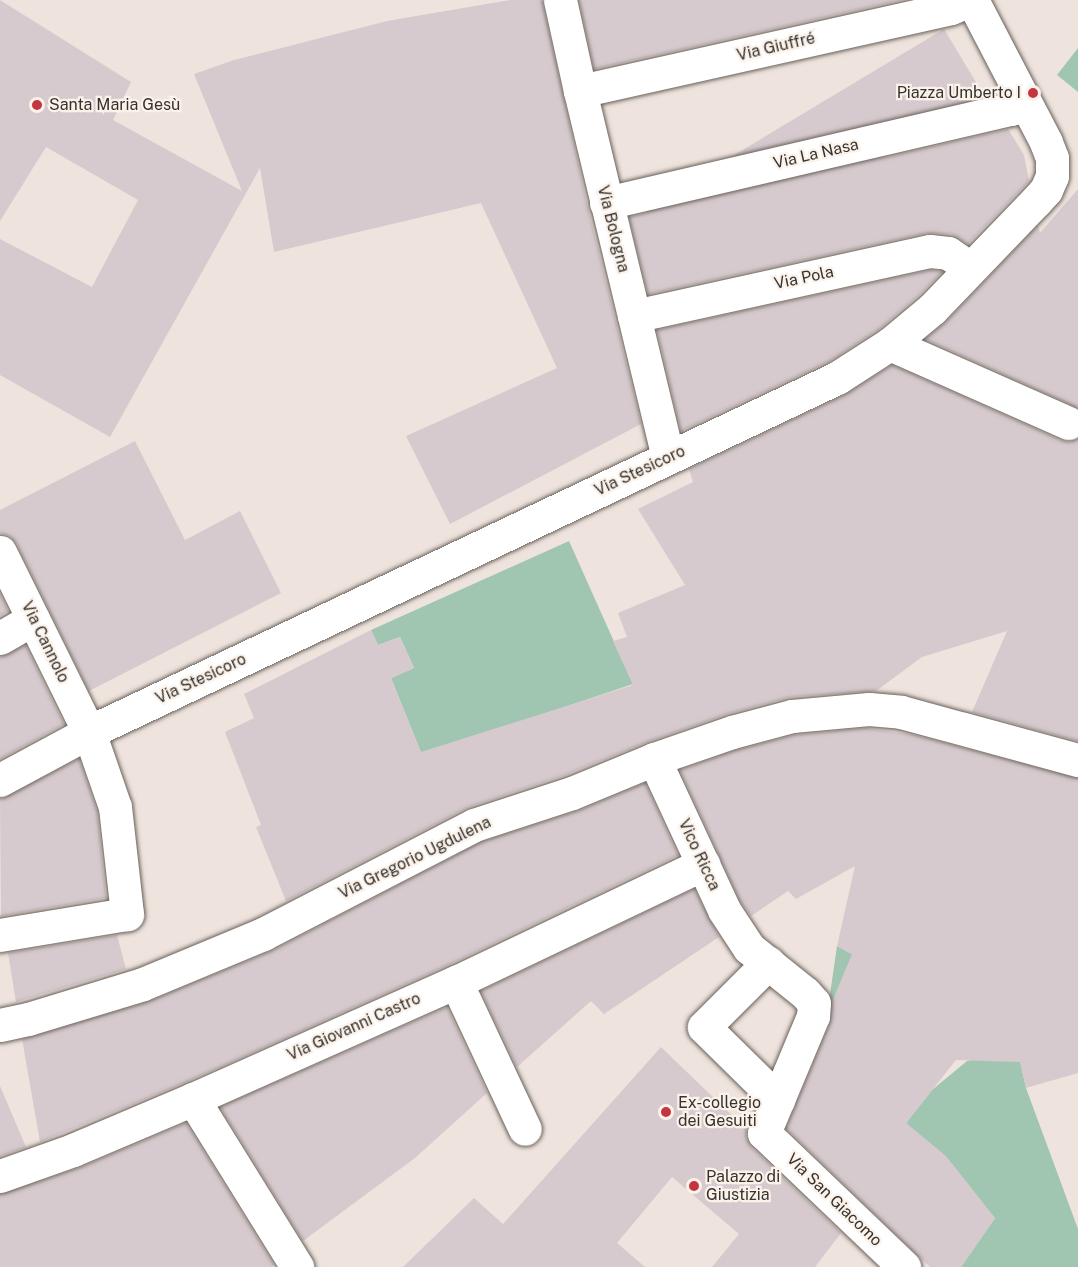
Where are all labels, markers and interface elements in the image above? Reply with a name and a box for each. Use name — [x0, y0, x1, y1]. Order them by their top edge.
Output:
street label: Via Giuffré — [735, 29, 817, 65]
place label: Piazza Umberto I — [897, 83, 1021, 103]
marker: Piazza Umberto I — [1026, 86, 1040, 100]
place label: Santa Maria Gesù — [49, 95, 180, 115]
marker: Santa Maria Gesù — [30, 98, 44, 112]
street label: Via La Nasa — [771, 135, 861, 173]
street label: Via Bologna — [593, 184, 633, 274]
street label: Via Pola — [773, 262, 835, 294]
street label: Via Stesicoro — [592, 442, 688, 500]
street label: Via Cannolo — [17, 598, 73, 686]
street label: Via Stesicoro — [153, 650, 249, 708]
street label: Via Gregorio Ugdulena — [336, 813, 494, 903]
street label: Vico Ricca — [674, 816, 724, 894]
street label: Via Giovanni Castro — [284, 989, 424, 1065]
place label: Ex-collegio dei Gesuiti — [678, 1093, 761, 1131]
marker: Ex-collegio dei Gesuiti — [659, 1105, 673, 1119]
street label: Via San Giacomo — [782, 1150, 886, 1250]
place label: Palazzo di Giustizia — [706, 1167, 780, 1205]
marker: Palazzo di Giustizia — [687, 1179, 701, 1193]

